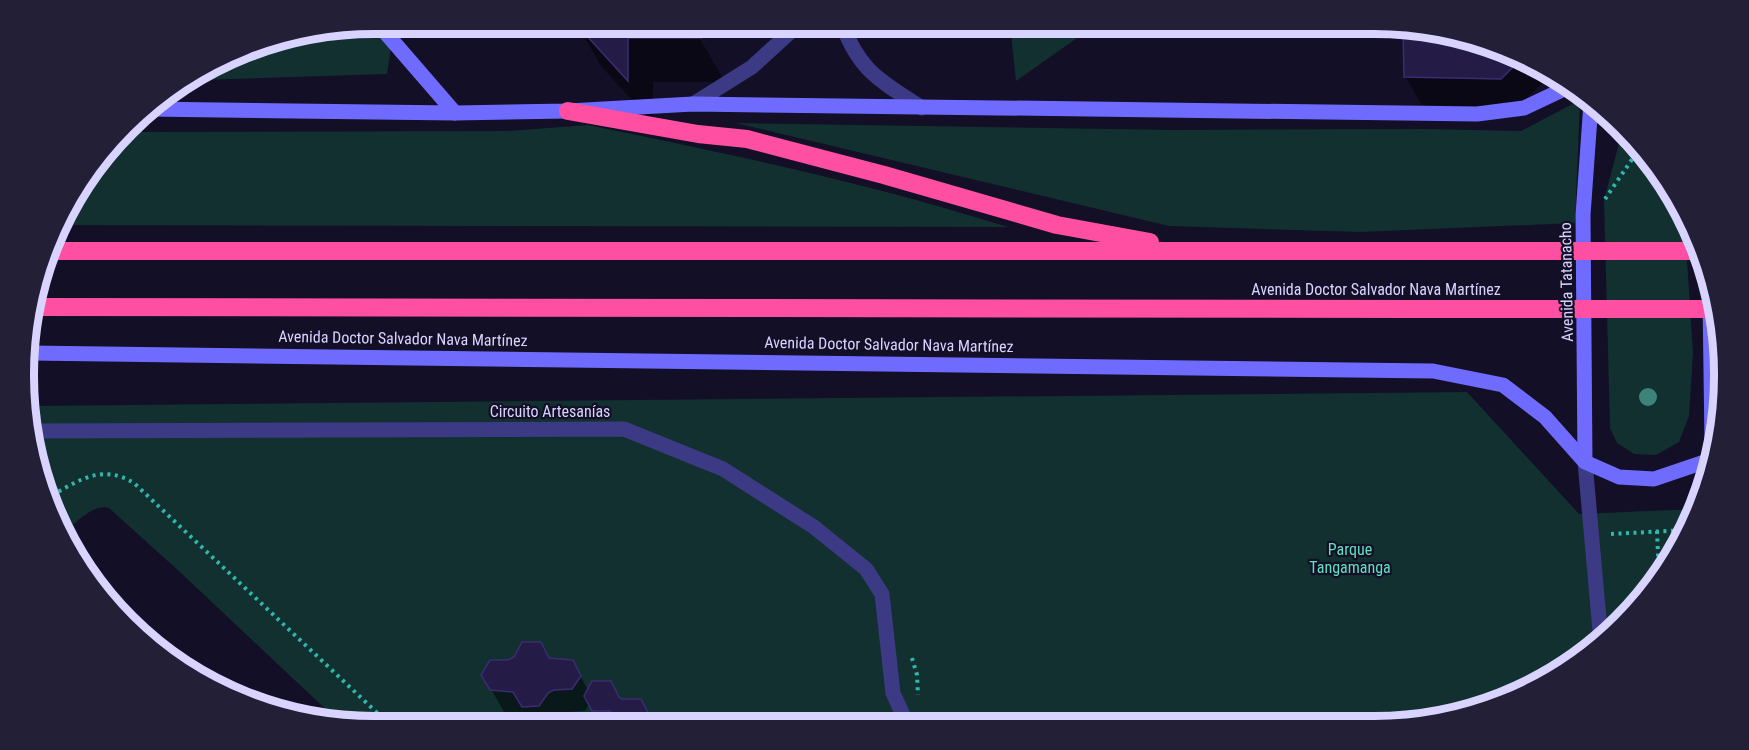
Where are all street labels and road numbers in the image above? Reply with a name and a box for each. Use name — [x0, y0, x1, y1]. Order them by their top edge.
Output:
street label: Avenida Tatanacho — [1556, 222, 1577, 342]
street label: Avenida Doctor Salvador Nava Martínez — [1251, 280, 1501, 299]
street label: Avenida Doctor Salvador Nava Martínez — [278, 327, 528, 350]
street label: Avenida Doctor Salvador Nava Martínez — [764, 333, 1014, 356]
street label: Circuito Artesanías — [490, 402, 610, 421]

